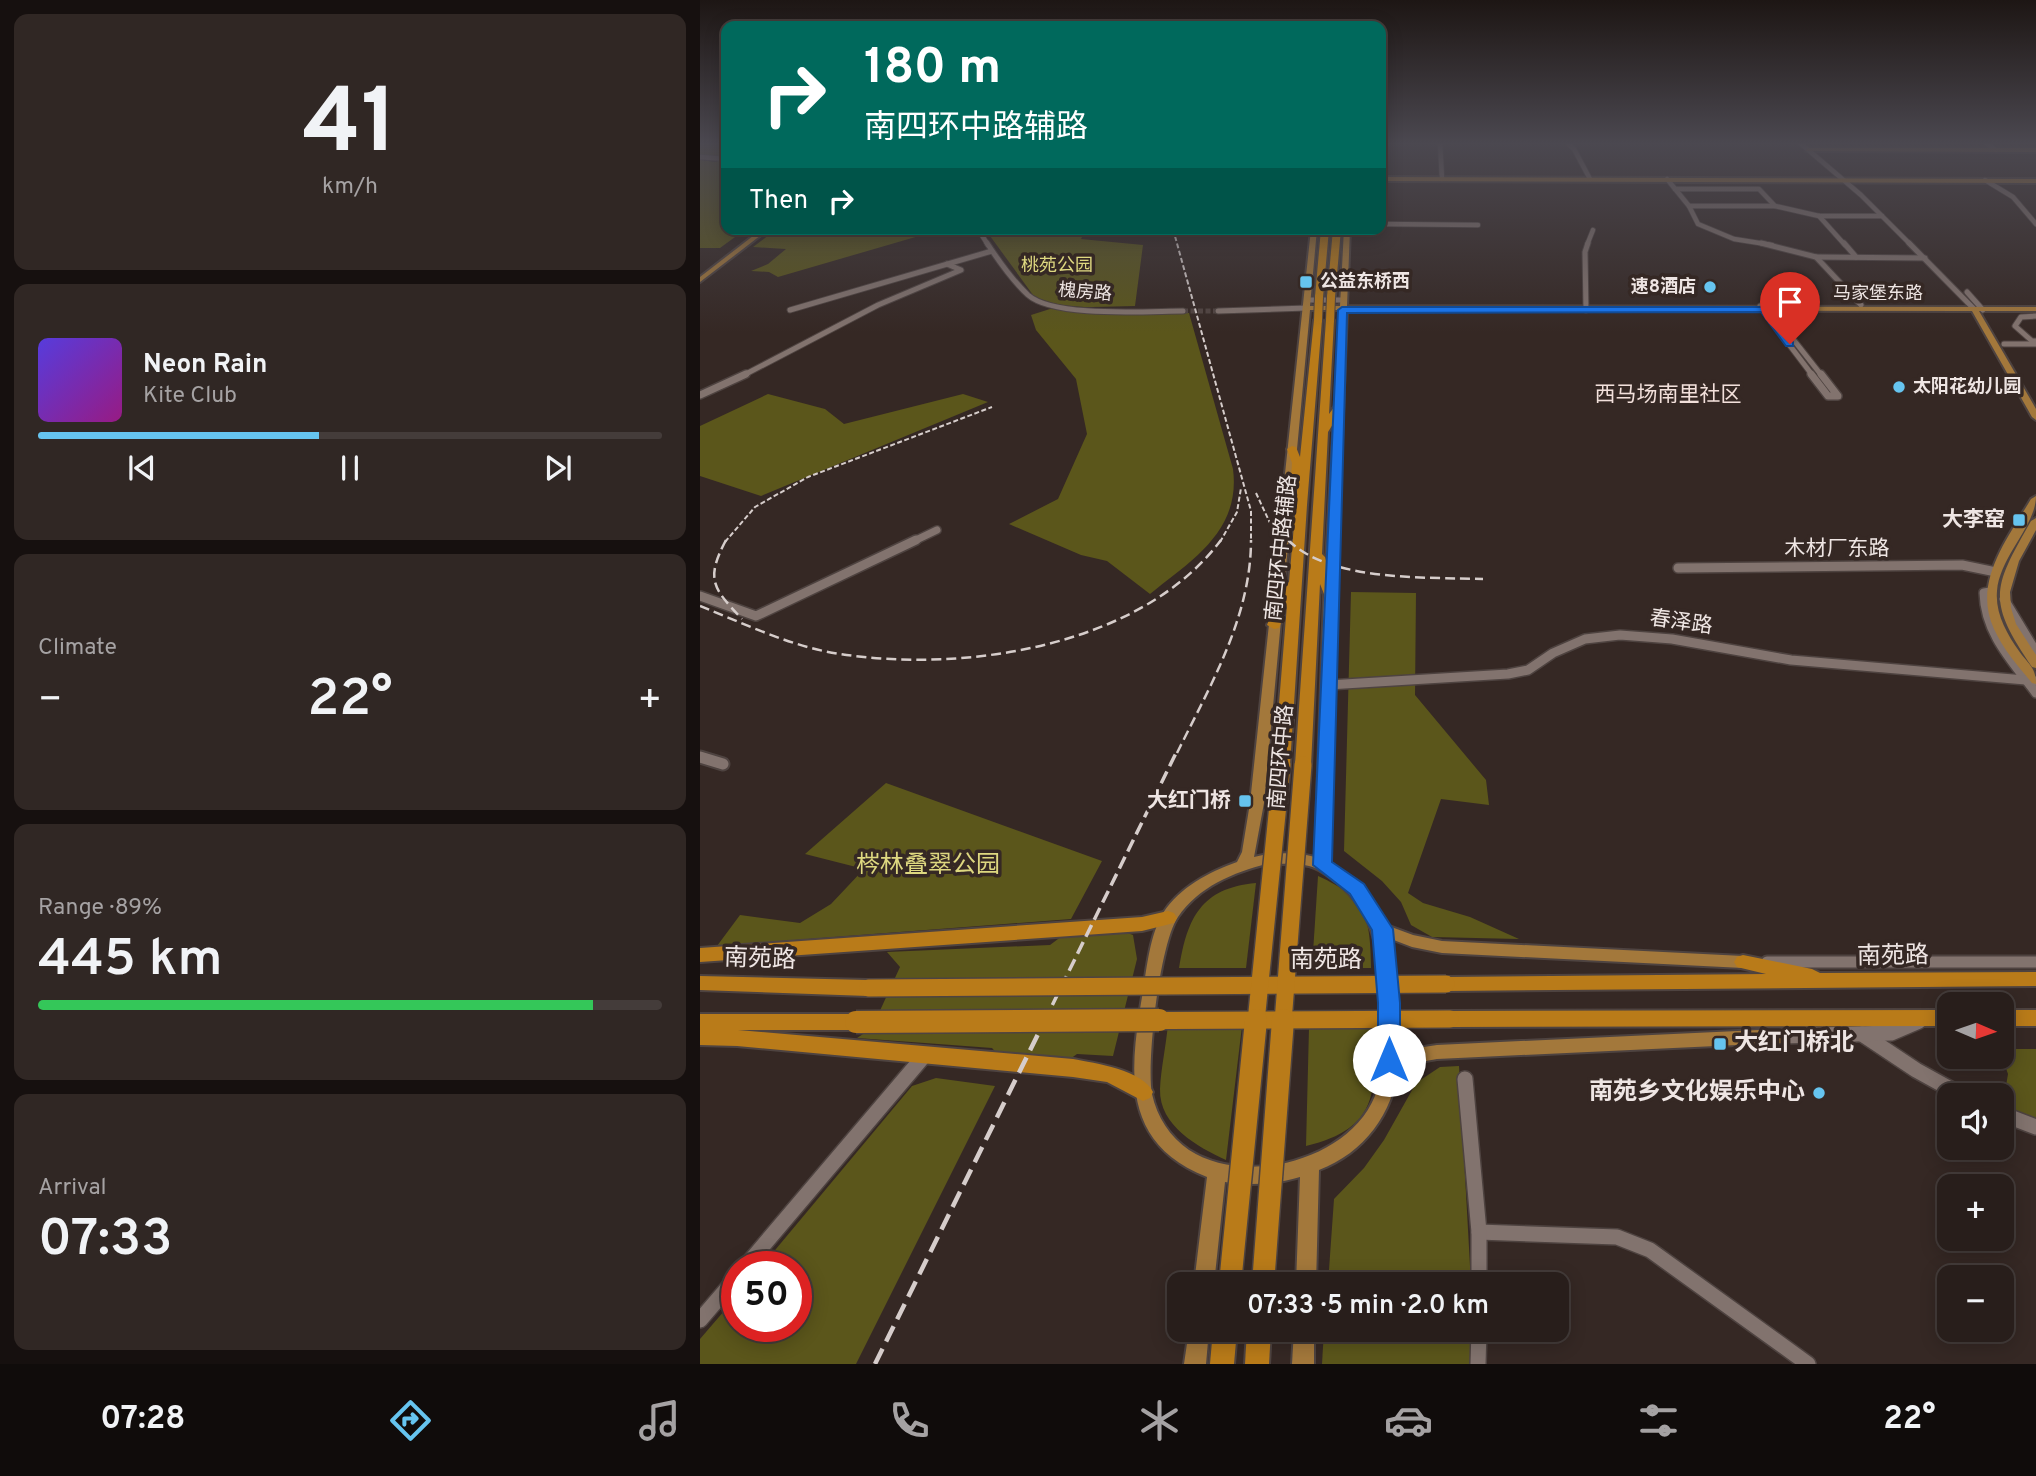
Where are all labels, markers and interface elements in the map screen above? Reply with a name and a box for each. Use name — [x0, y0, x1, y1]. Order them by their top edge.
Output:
text: 180 m — [864, 39, 1001, 101]
icon: right — [749, 49, 840, 140]
text: 41 — [303, 70, 397, 185]
text: 南四环中路辅路 — [864, 109, 1088, 149]
text: km/h — [322, 173, 378, 202]
icon: right — [822, 182, 860, 220]
text: Then — [749, 185, 808, 218]
park label: 桃苑公园 — [1021, 255, 1093, 278]
place label: 公益东桥西 — [1320, 271, 1410, 294]
pin — [1760, 272, 1820, 344]
marker: 公益东桥西 — [1298, 274, 1314, 290]
place label: 速8酒店 — [1631, 276, 1696, 299]
street label: 槐房路 — [1057, 279, 1113, 307]
marker: 速8酒店 — [1702, 279, 1718, 295]
icon: arrive — [1771, 283, 1809, 321]
street label: 马家堡东路 — [1833, 283, 1923, 306]
text: Neon Rain — [143, 349, 268, 382]
place label: 太阳花幼儿园 — [1913, 376, 2021, 399]
marker: 太阳花幼儿园 — [1891, 379, 1907, 395]
text: Kite Club — [143, 382, 237, 411]
district label: 西马场南里社区 — [1595, 382, 1742, 409]
icon: previous — [123, 449, 161, 487]
icon: pause — [331, 449, 369, 487]
icon: next — [539, 449, 577, 487]
street label: 南四环中路辅路 — [1261, 473, 1303, 623]
place label: 大李窑 — [1942, 507, 2005, 534]
marker: 大李窑 — [2011, 512, 2027, 528]
street label: 木材厂东路 — [1785, 536, 1890, 563]
street label: 春泽路 — [1648, 605, 1714, 641]
text: Climate — [38, 634, 117, 663]
text: 22° — [307, 668, 393, 734]
text: − — [38, 677, 63, 726]
text: + — [637, 677, 662, 726]
street label: 南四环中路 — [1264, 704, 1300, 810]
place label: 大红门桥 — [1147, 788, 1231, 815]
marker: 大红门桥 — [1237, 793, 1253, 809]
park label: 梣林叠翠公园 — [856, 851, 1000, 881]
text: Range · 89% — [38, 894, 162, 923]
text: 445 km — [38, 928, 223, 994]
street label: 南苑路 — [1857, 941, 1929, 973]
street label: 南苑路 — [723, 944, 797, 976]
street label: 南苑路 — [1290, 946, 1362, 976]
north arrow — [1937, 992, 2014, 1069]
map controls — [1937, 992, 2014, 1342]
position arrow — [1352, 1023, 1426, 1097]
place label: 大红门桥北 — [1734, 1029, 1854, 1059]
marker: 大红门桥北 — [1712, 1036, 1728, 1052]
place label: 南苑乡文化娱乐中心 — [1589, 1078, 1805, 1108]
button: sound — [1937, 1083, 2014, 1160]
marker: 南苑乡文化娱乐中心 — [1811, 1085, 1827, 1101]
text: Arrival — [38, 1174, 107, 1203]
button: + — [1937, 1174, 2014, 1251]
text: 07:33 — [38, 1208, 173, 1274]
speed limit sign: 50 — [721, 1251, 812, 1342]
button: − — [1937, 1265, 2014, 1342]
text: 07:33 · 5 min · 2.0 km — [1247, 1290, 1489, 1323]
icon: directions — [386, 1396, 435, 1445]
icon: music — [635, 1396, 684, 1445]
icon: phone — [885, 1396, 934, 1445]
icon: climate — [1135, 1396, 1184, 1445]
icon: car — [1384, 1396, 1433, 1445]
icon: filters — [1634, 1396, 1683, 1445]
text: 07:28 — [100, 1400, 185, 1440]
text: 22° — [1883, 1400, 1936, 1440]

